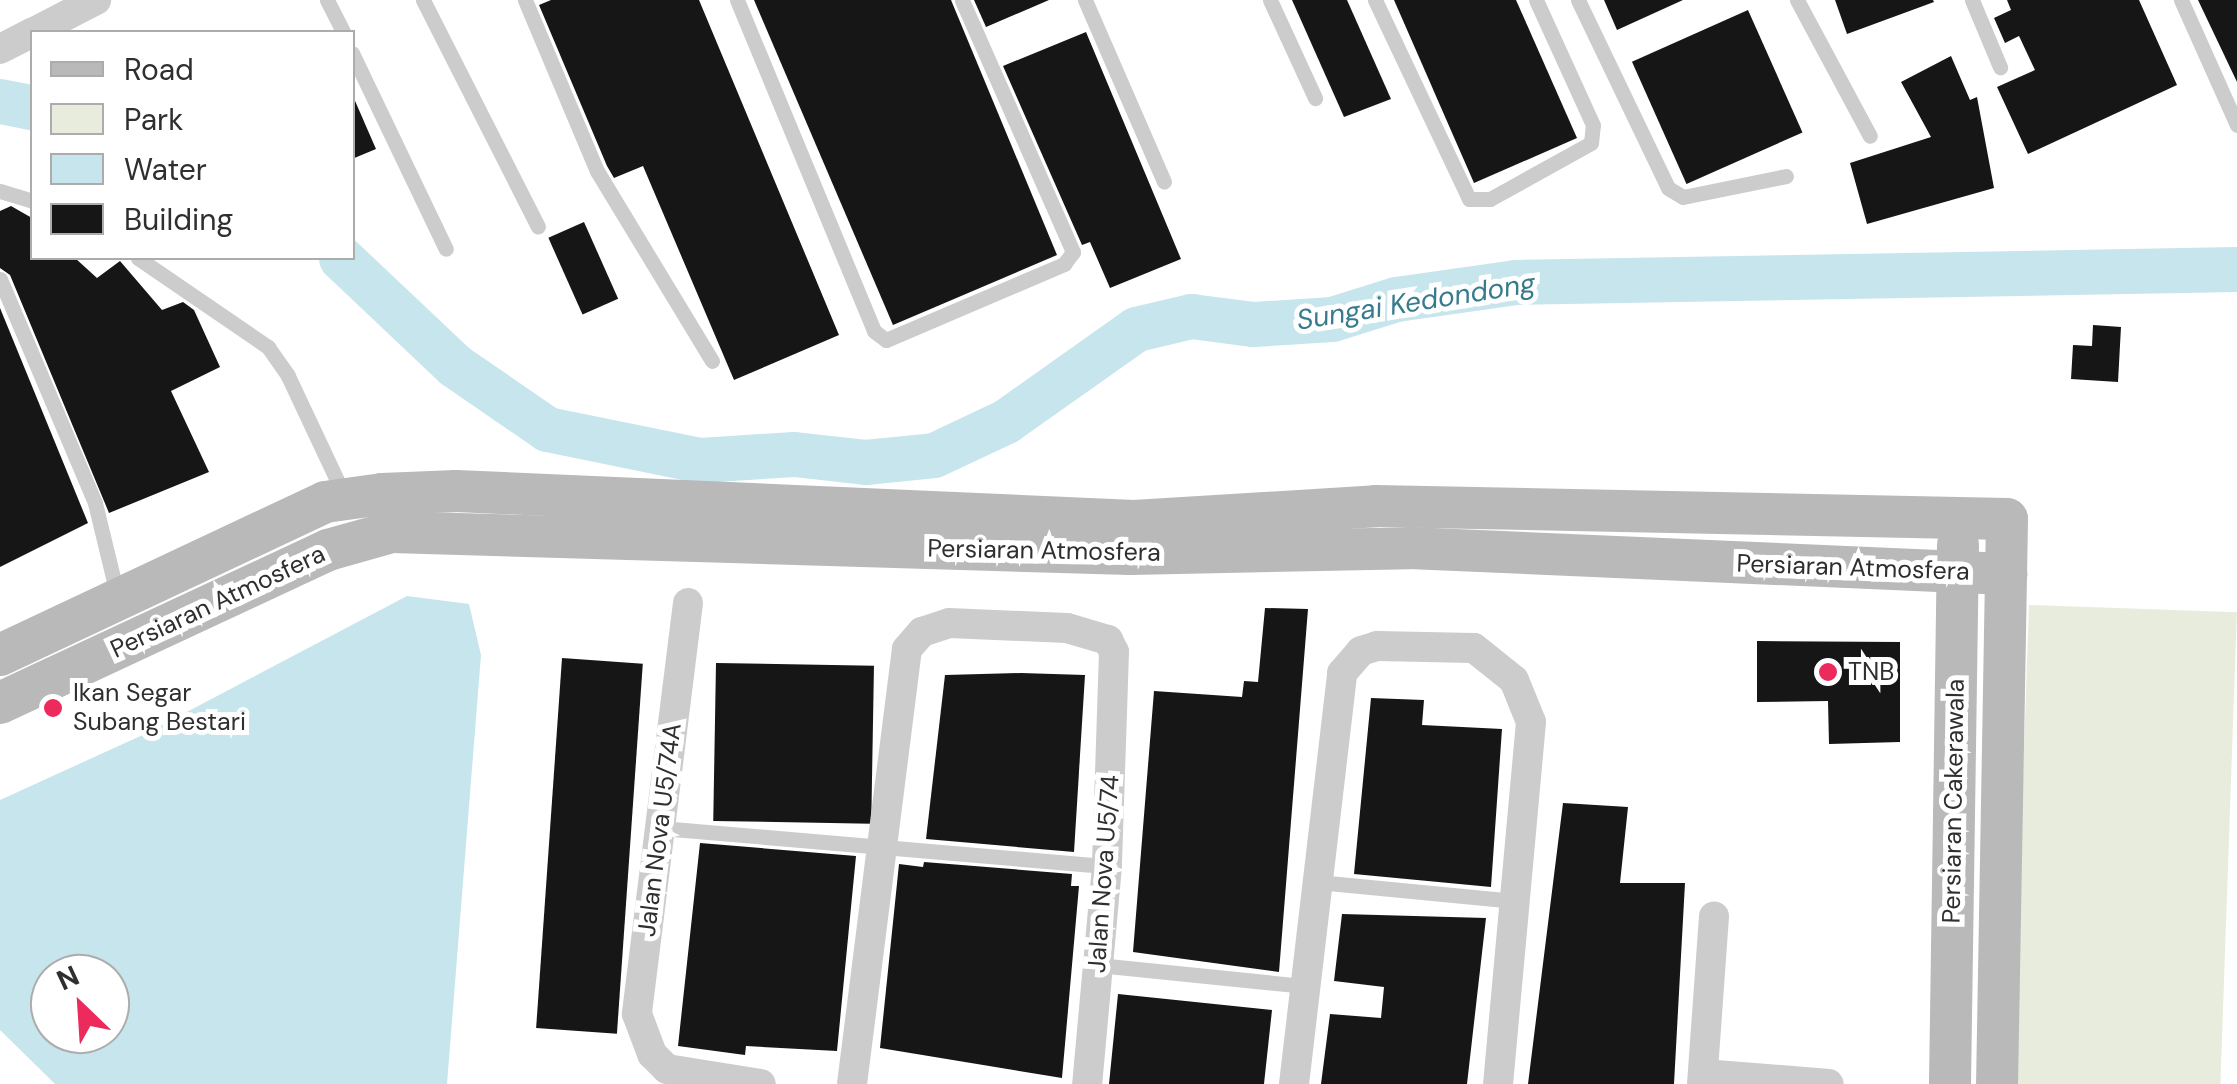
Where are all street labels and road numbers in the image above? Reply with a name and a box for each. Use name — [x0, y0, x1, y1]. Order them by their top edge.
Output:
street label: Persiaran Atmosfera — [927, 534, 1161, 568]
street label: Persiaran Atmosfera — [106, 539, 330, 665]
street label: Persiaran Atmosfera — [1736, 549, 1970, 587]
street label: Persiaran Cakerawala — [1937, 678, 1971, 924]
street label: Jalan Nova U5/74A — [632, 722, 688, 938]
street label: Jalan Nova U5/74 — [1082, 774, 1126, 974]

